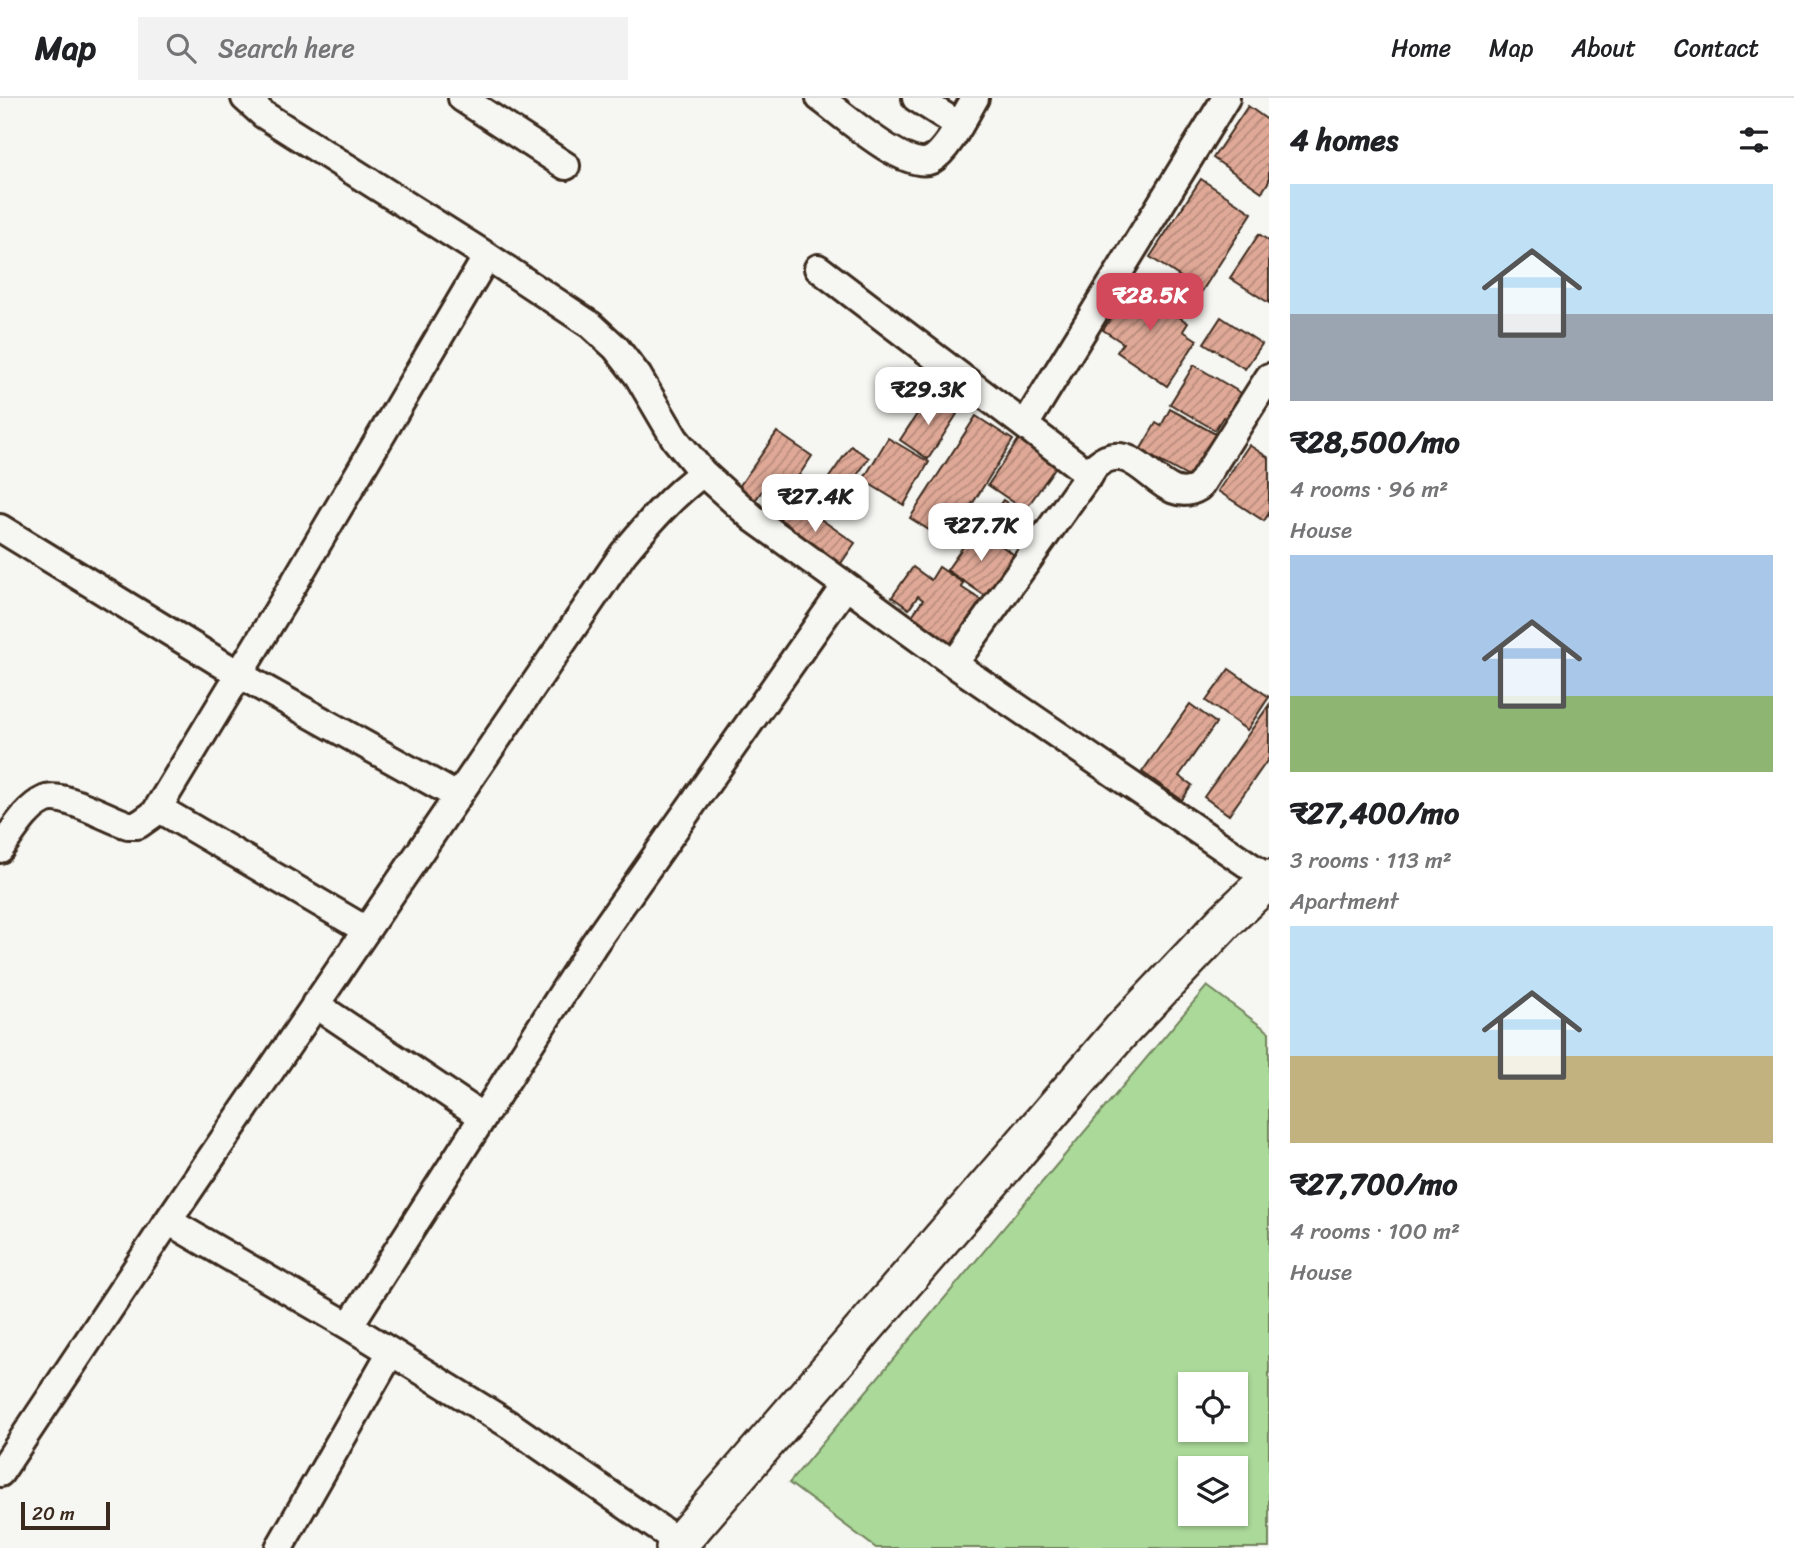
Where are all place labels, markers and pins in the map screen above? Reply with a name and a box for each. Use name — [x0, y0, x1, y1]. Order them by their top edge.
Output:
pin: ₹28.5K — [1093, 274, 1207, 333]
pin: ₹29.3K — [871, 368, 985, 427]
pin: ₹27.4K — [758, 474, 872, 534]
pin: ₹27.7K — [924, 504, 1038, 563]

